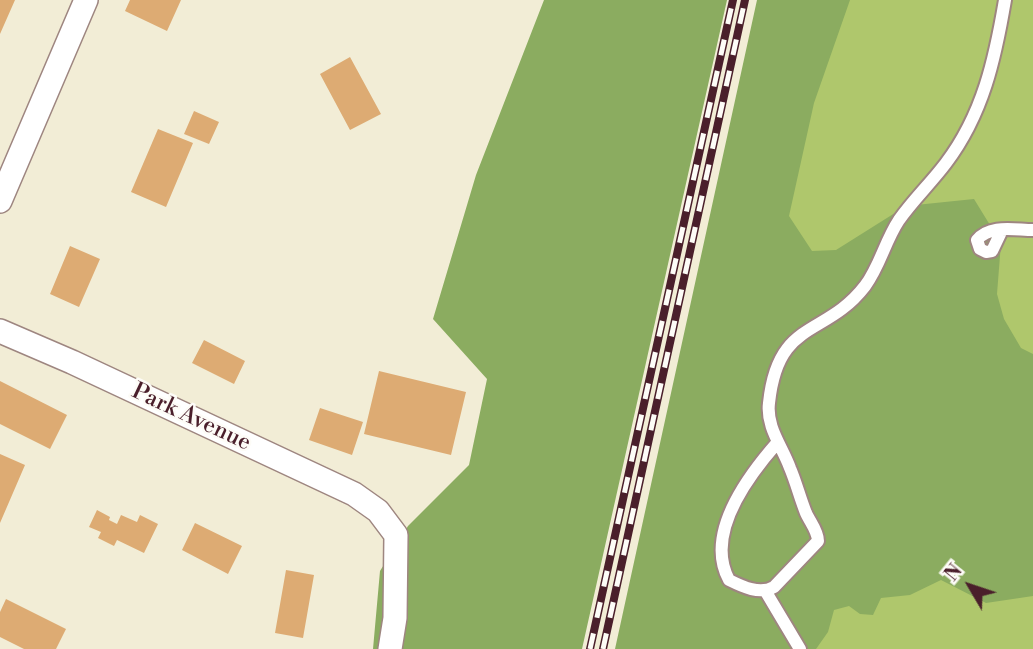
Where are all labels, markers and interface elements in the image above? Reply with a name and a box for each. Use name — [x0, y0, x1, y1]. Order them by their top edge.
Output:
street label: Park Avenue — [127, 378, 255, 458]
north arrow — [935, 551, 1005, 621]
text: N — [940, 559, 968, 586]

